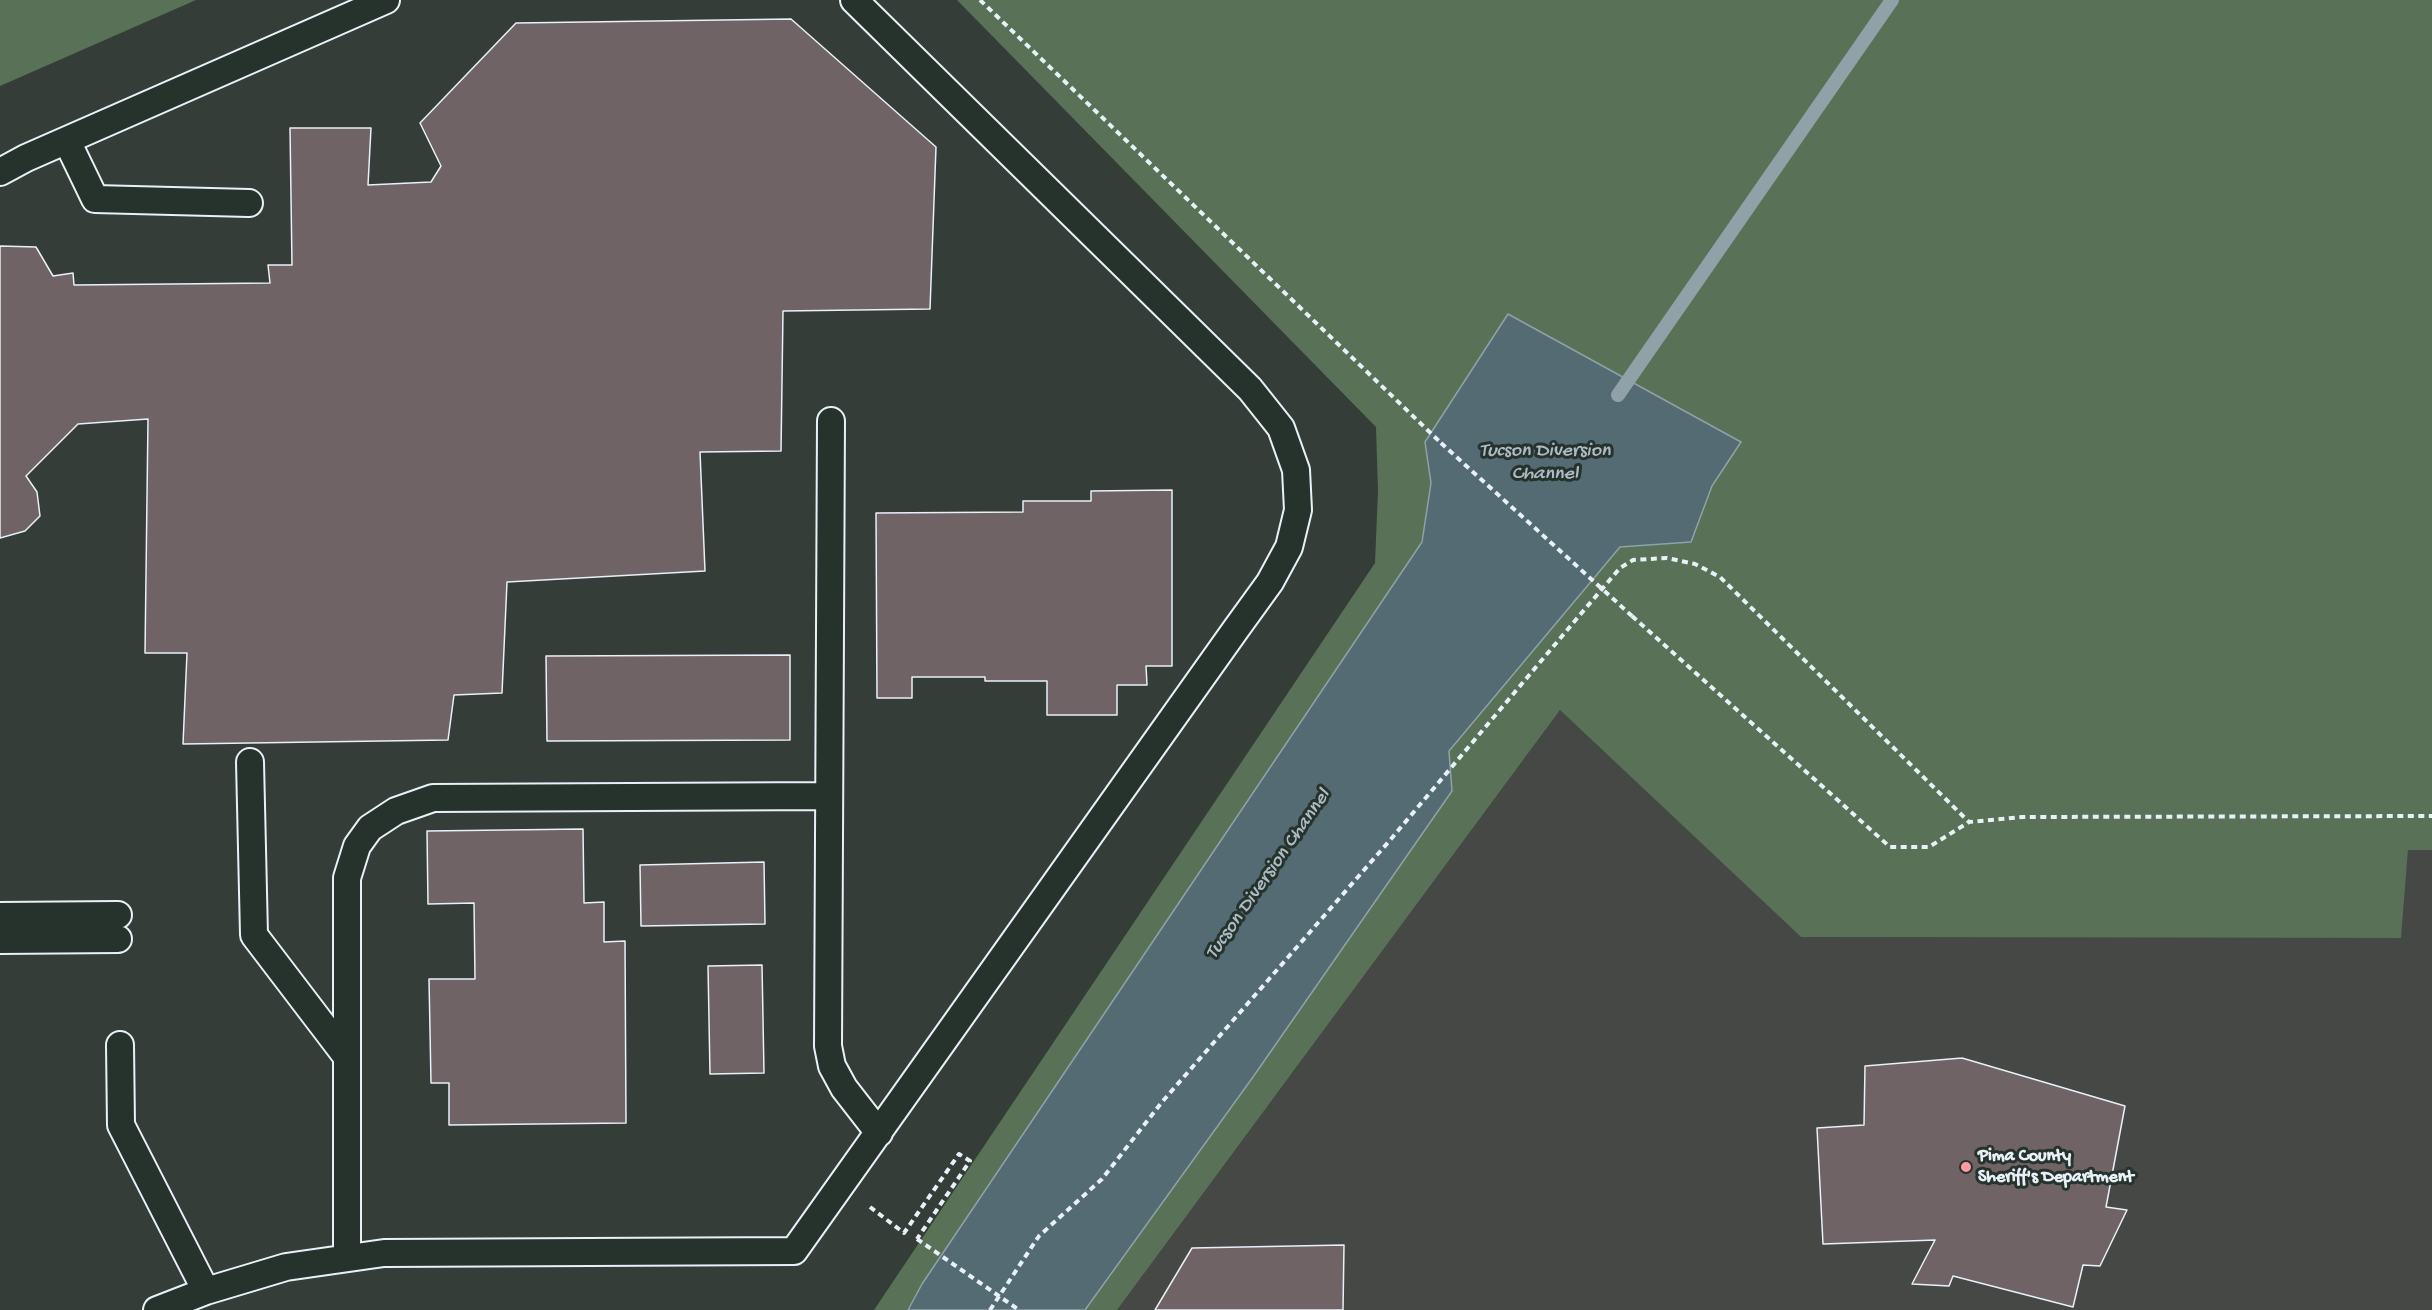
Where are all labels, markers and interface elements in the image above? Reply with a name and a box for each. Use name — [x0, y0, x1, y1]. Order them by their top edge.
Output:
water label: Tucson Diversion Channel — [1479, 440, 1611, 487]
water label: Tucson Diversion Channel — [1201, 785, 1337, 965]
place label: Pima County Sheriff's Department — [1978, 1146, 2134, 1188]
marker: Pima County Sheriff's Department — [1959, 1160, 1973, 1174]

